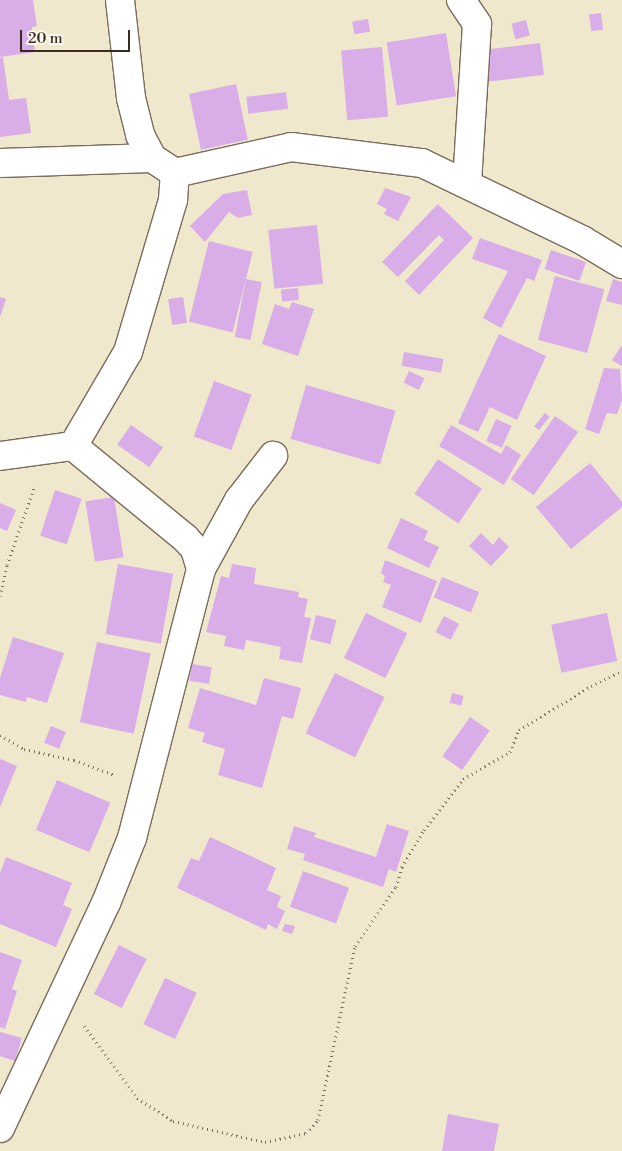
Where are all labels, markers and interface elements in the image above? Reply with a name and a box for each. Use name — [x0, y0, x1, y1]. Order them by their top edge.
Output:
scale bar — [22, 20, 132, 52]
text: 20 m — [28, 29, 63, 48]

